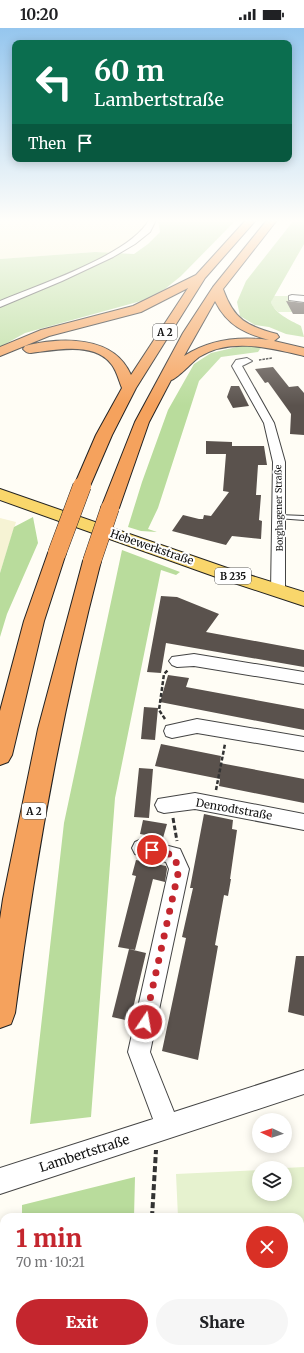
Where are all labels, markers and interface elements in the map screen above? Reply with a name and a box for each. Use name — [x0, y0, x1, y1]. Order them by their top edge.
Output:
text: 10:20 — [20, 5, 58, 24]
text: 60 m — [94, 53, 164, 89]
icon: left — [28, 56, 80, 108]
text: Lambertstraße — [94, 88, 224, 111]
icon: arrive — [74, 132, 96, 154]
text: Then — [28, 134, 66, 153]
road number: A 2 — [153, 324, 177, 340]
street label: Borghagener Straße — [272, 464, 285, 551]
street label: Hebewerkstraße — [108, 526, 196, 568]
road number: B 235 — [215, 568, 251, 584]
street label: Denrodtstraße — [195, 795, 274, 823]
road number: A 2 — [22, 803, 46, 819]
pin — [135, 833, 169, 867]
icon: arrive — [141, 839, 163, 861]
position arrow — [124, 1001, 166, 1043]
north arrow — [252, 1113, 292, 1153]
map controls — [252, 1113, 292, 1201]
street label: Lambertstraße — [37, 1131, 132, 1176]
button: layers — [252, 1161, 292, 1201]
text: 1 min — [16, 1223, 82, 1254]
button: close — [246, 1226, 288, 1268]
text: 70 m · 10:21 — [16, 1254, 85, 1271]
button: Exit — [16, 1299, 148, 1345]
button: Share — [156, 1299, 288, 1345]

